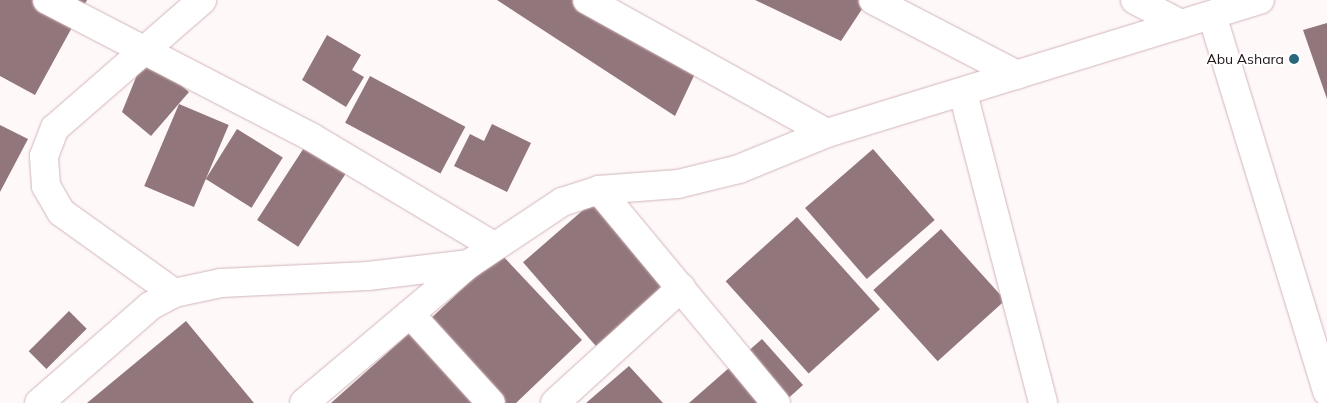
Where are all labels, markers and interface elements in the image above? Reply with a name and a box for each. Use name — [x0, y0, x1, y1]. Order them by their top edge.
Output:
place label: Abu Ashara — [1206, 51, 1284, 67]
marker: Abu Ashara — [1288, 53, 1300, 65]

